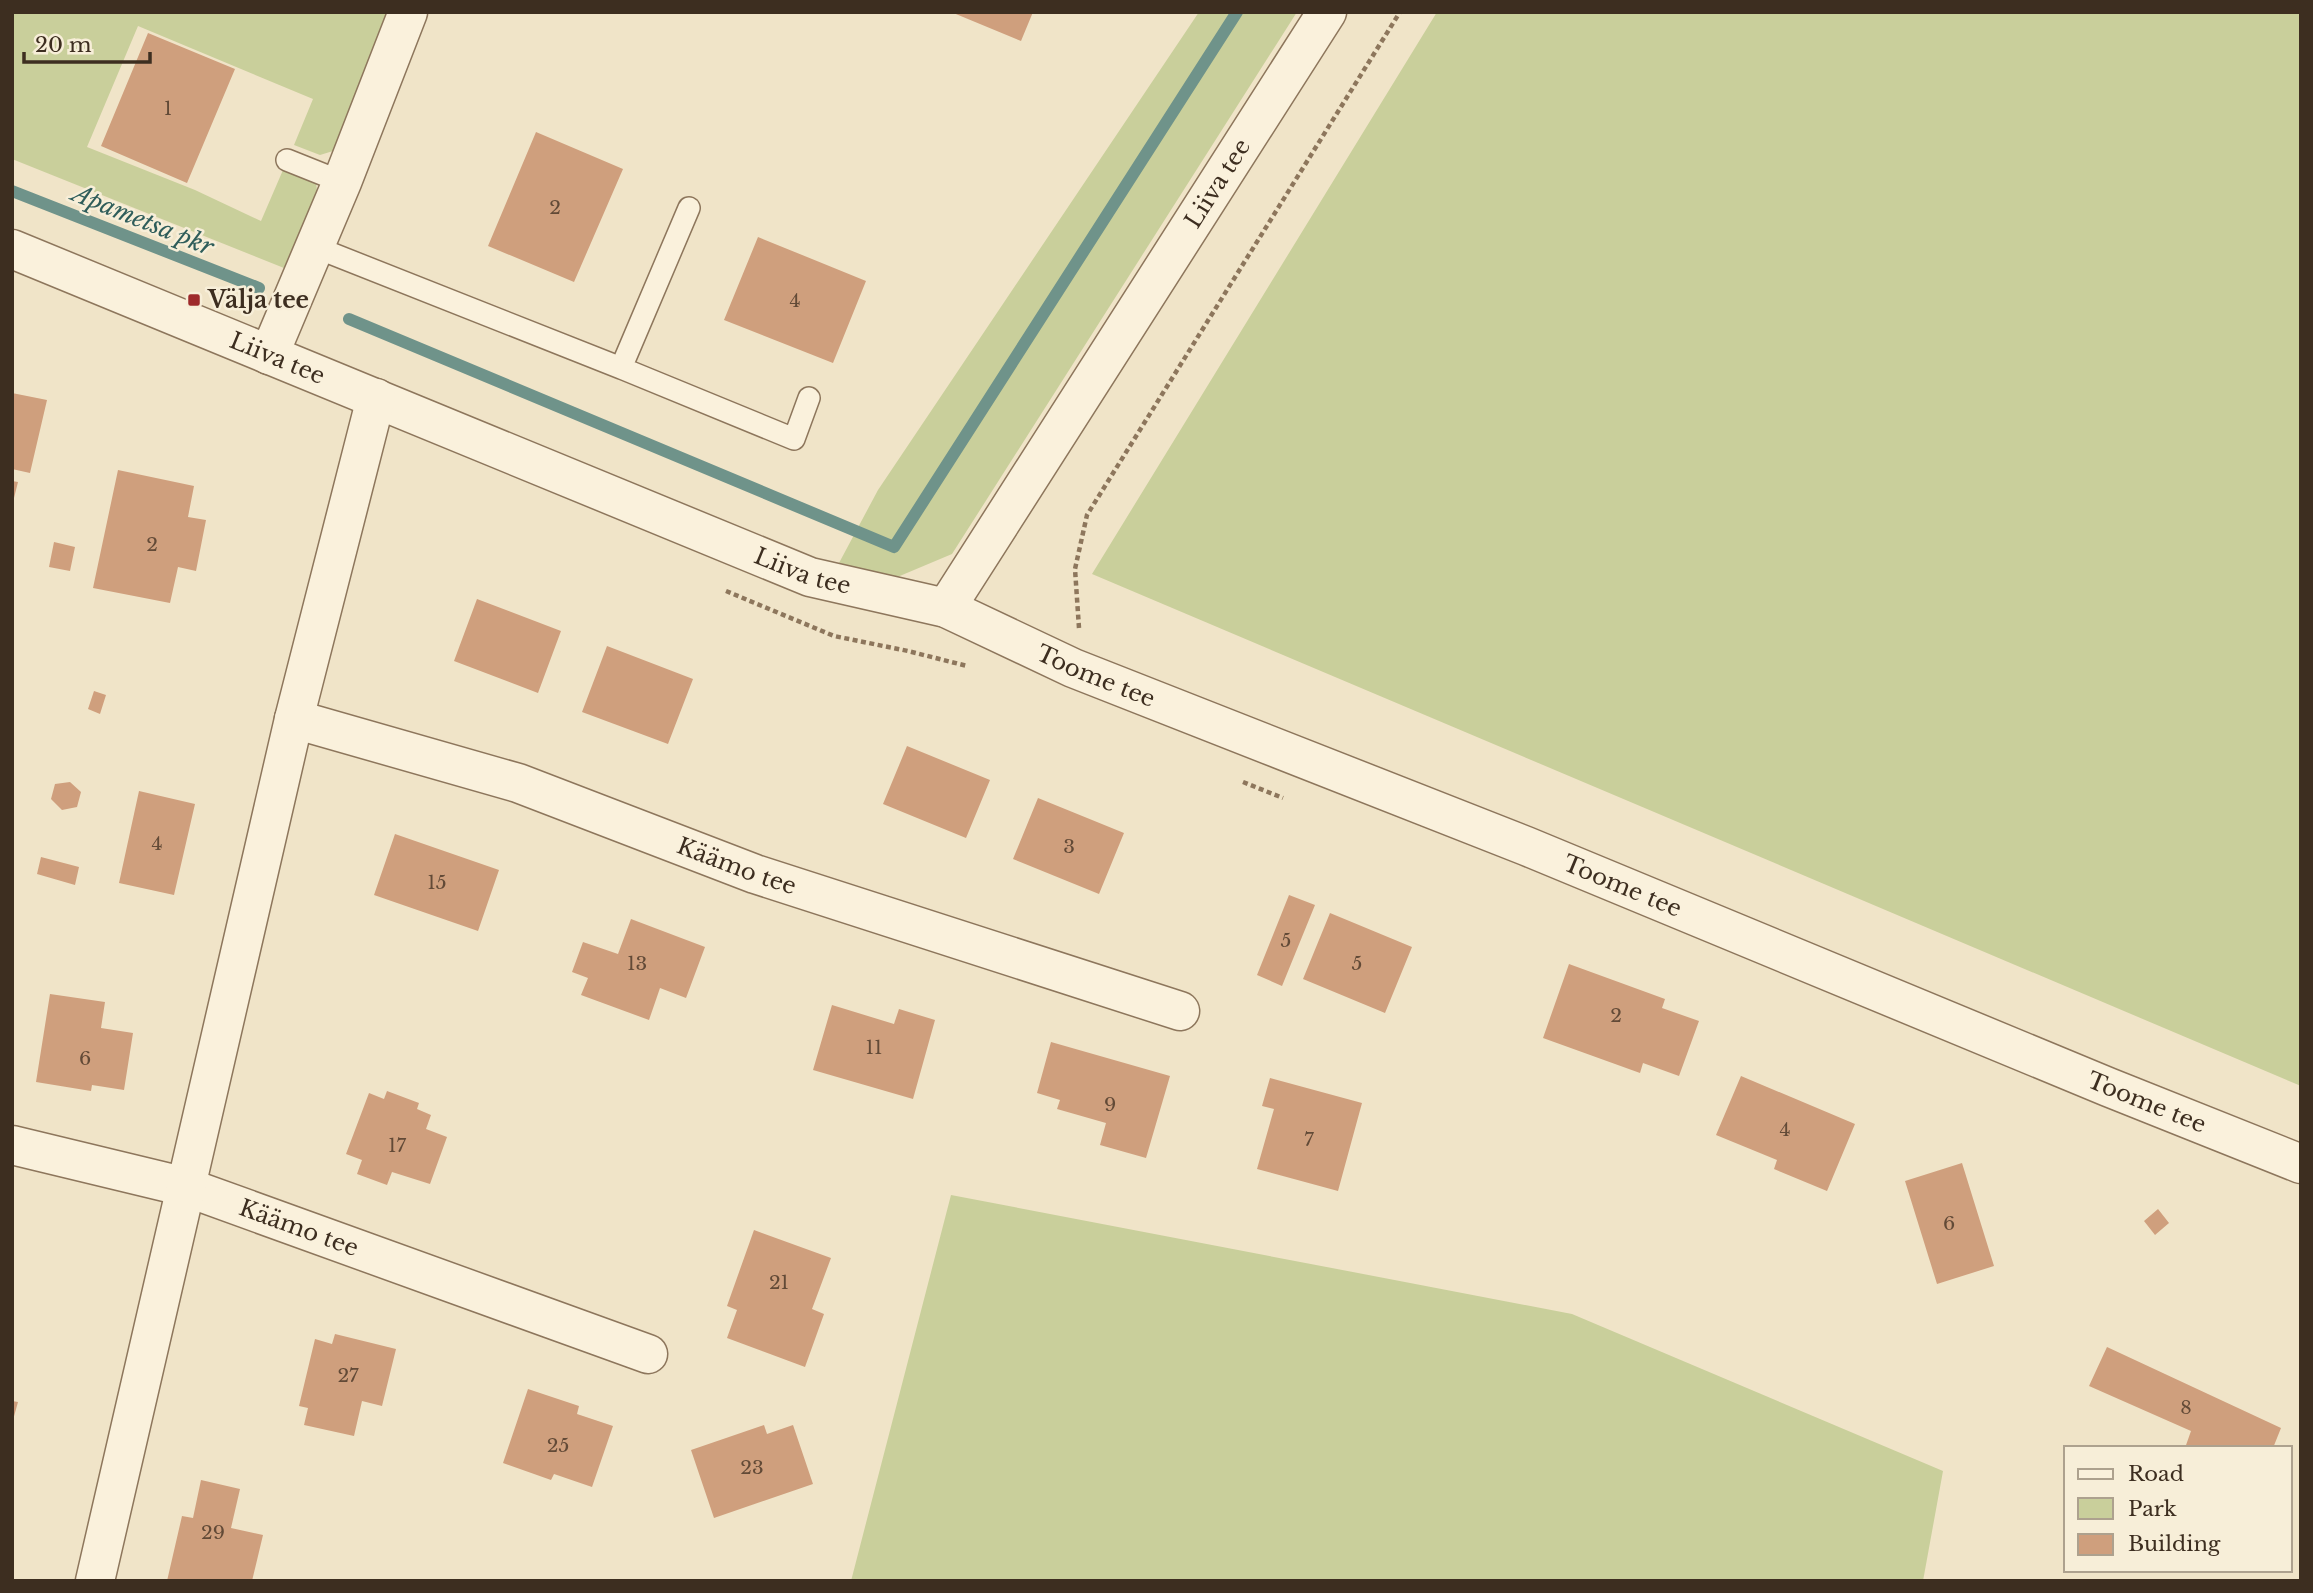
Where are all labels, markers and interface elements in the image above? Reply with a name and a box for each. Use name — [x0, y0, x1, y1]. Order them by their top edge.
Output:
scale bar — [24, 21, 150, 65]
text: 20 m — [35, 32, 92, 58]
house number: 1 — [164, 97, 172, 120]
street label: Liiva tee — [1179, 134, 1256, 233]
water label: Apametsa pkr — [65, 177, 219, 262]
house number: 2 — [549, 196, 561, 219]
place label: Välja tee — [207, 286, 309, 314]
house number: 4 — [789, 289, 801, 312]
marker: Välja tee — [186, 292, 202, 308]
street label: Liiva tee — [226, 326, 329, 390]
house number: 2 — [146, 533, 158, 556]
street label: Liiva tee — [750, 542, 853, 600]
street label: Toome tee — [1032, 639, 1159, 713]
street label: Käämo tee — [673, 831, 800, 900]
house number: 4 — [151, 832, 163, 855]
house number: 3 — [1063, 835, 1075, 858]
street label: Toome tee — [1559, 849, 1686, 923]
house number: 15 — [427, 871, 447, 894]
house number: 5 — [1281, 929, 1291, 952]
house number: 13 — [627, 952, 647, 975]
house number: 5 — [1352, 952, 1362, 975]
house number: 2 — [1610, 1004, 1622, 1027]
house number: 11 — [866, 1036, 882, 1059]
house number: 6 — [79, 1047, 91, 1070]
street label: Toome tee — [2083, 1066, 2210, 1139]
house number: 9 — [1104, 1093, 1116, 1116]
house number: 4 — [1779, 1118, 1791, 1141]
house number: 7 — [1304, 1128, 1314, 1151]
house number: 17 — [388, 1134, 406, 1157]
street label: Käämo tee — [235, 1193, 362, 1262]
house number: 6 — [1943, 1212, 1955, 1235]
house number: 21 — [769, 1271, 789, 1294]
house number: 27 — [337, 1364, 359, 1387]
house number: 8 — [2180, 1396, 2192, 1419]
house number: 25 — [547, 1434, 569, 1457]
legend — [2064, 1446, 2292, 1572]
house number: 23 — [740, 1456, 764, 1479]
text: Road — [2128, 1461, 2184, 1487]
text: Park — [2128, 1496, 2177, 1522]
house number: 29 — [201, 1521, 225, 1544]
text: Building — [2128, 1531, 2221, 1557]

